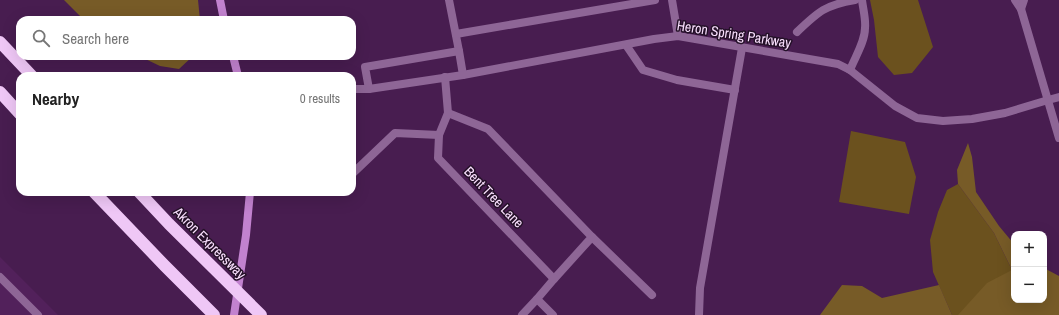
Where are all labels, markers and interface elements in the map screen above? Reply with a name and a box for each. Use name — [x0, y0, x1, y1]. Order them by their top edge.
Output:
search box — [16, 16, 356, 60]
street label: Heron Spring Parkway — [676, 16, 793, 52]
icon: search — [30, 27, 52, 49]
text: Search here — [62, 28, 129, 49]
text: Nearby — [32, 87, 79, 110]
text: 0 results — [300, 90, 340, 107]
street label: Bent Tree Lane — [460, 163, 528, 231]
street label: Akron Expressway — [169, 202, 250, 283]
map controls — [1011, 231, 1047, 303]
button: + — [1011, 231, 1047, 267]
button: − — [1011, 267, 1047, 303]

